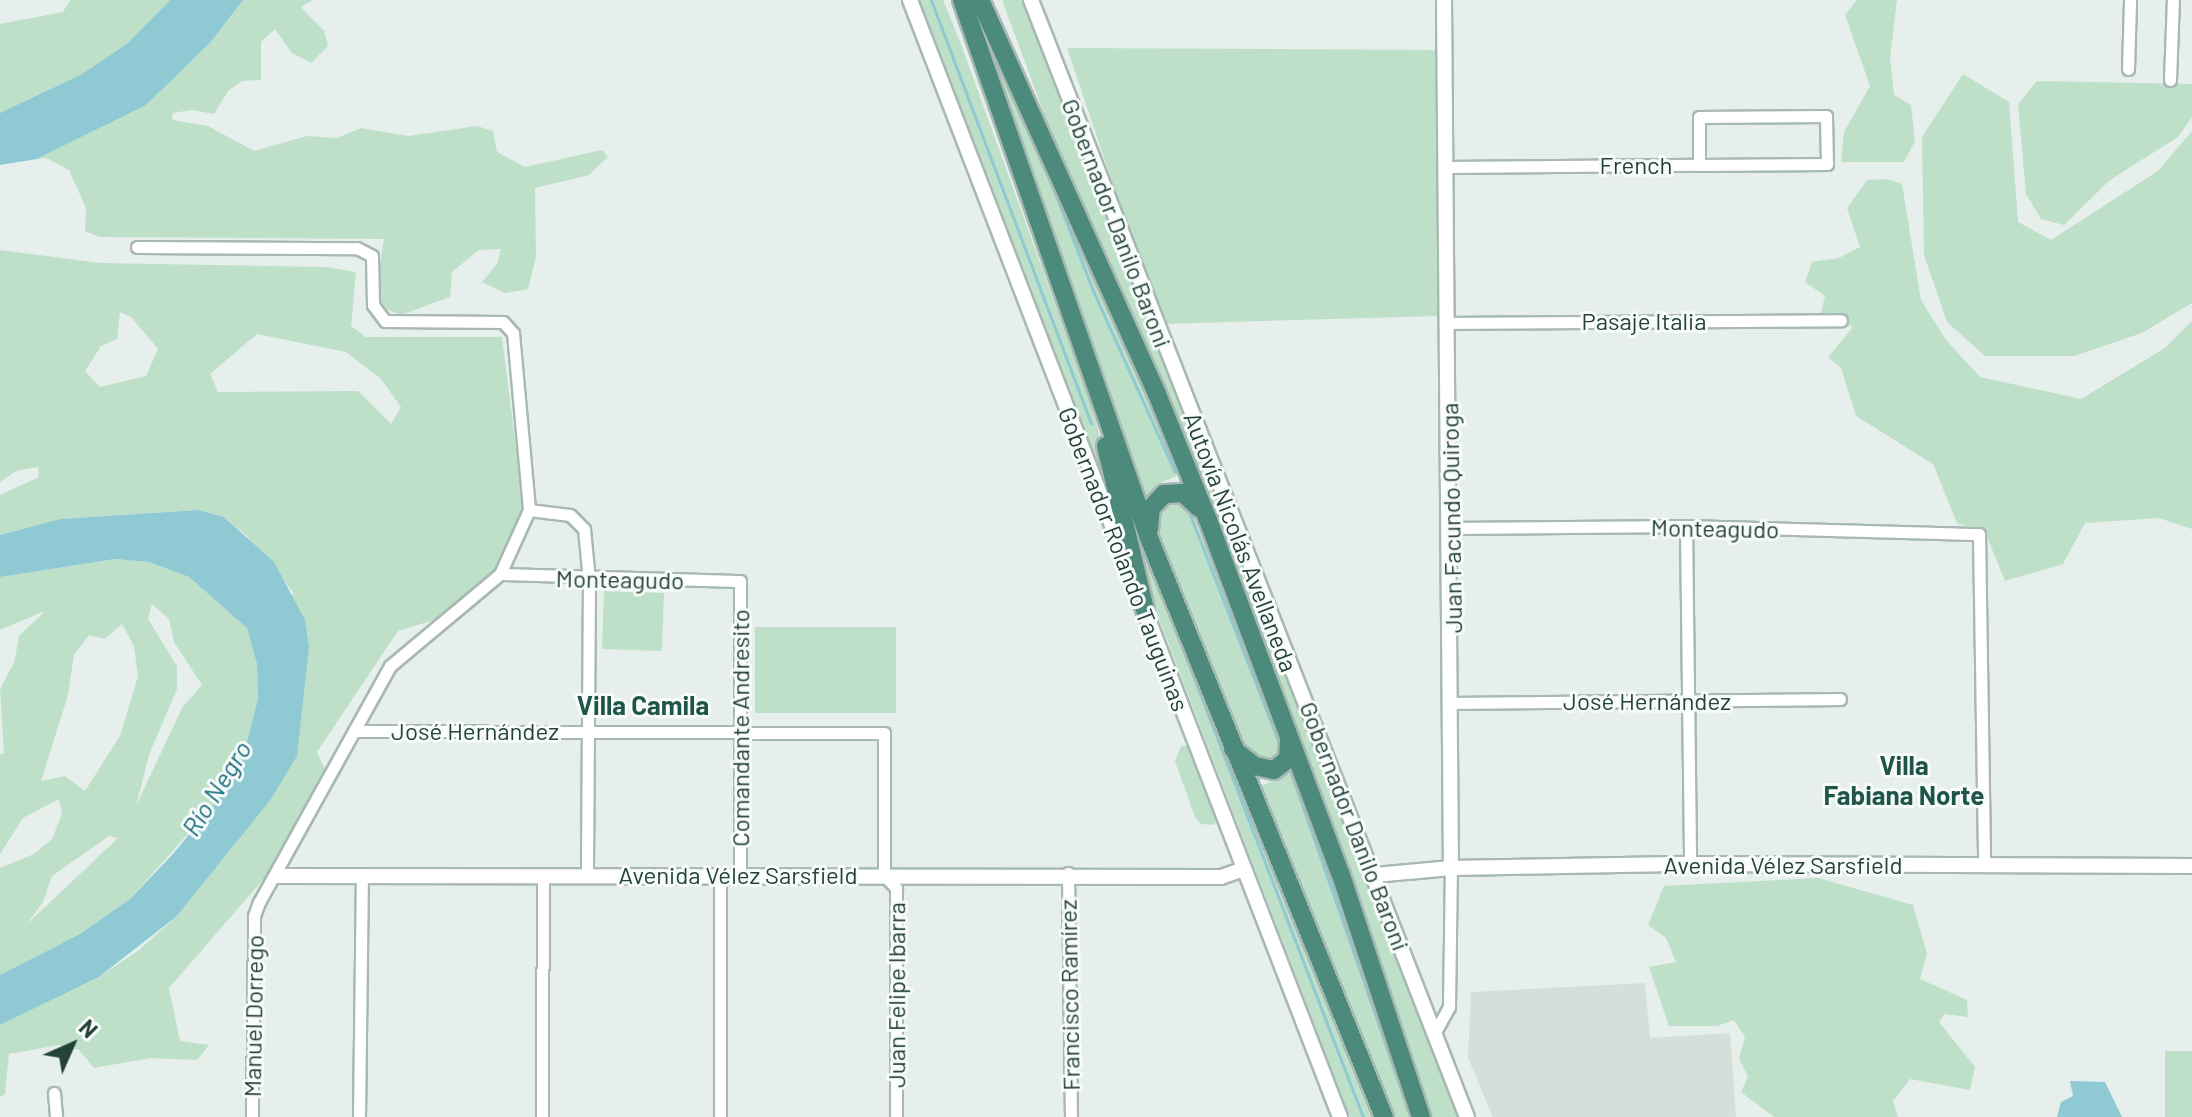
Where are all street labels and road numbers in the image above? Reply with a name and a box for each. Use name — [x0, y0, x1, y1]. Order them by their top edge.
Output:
street label: Gobernador Danilo Baroni — [1056, 94, 1178, 352]
street label: French — [1600, 151, 1672, 179]
street label: Pasaje Italia — [1582, 307, 1706, 335]
street label: Juan Facundo Quiroga — [1435, 402, 1467, 634]
street label: Gobernador Rolando Tauguinas — [1053, 403, 1195, 715]
street label: Autovía Nicolás Avellaneda — [1178, 408, 1304, 676]
street label: Monteagudo — [1651, 512, 1779, 544]
street label: Monteagudo — [556, 563, 684, 595]
street label: Comandante Andresito — [726, 609, 754, 847]
street label: José Hernández — [1563, 687, 1731, 715]
street label: Gobernador Danilo Baroni — [1294, 697, 1416, 955]
street label: José Hernández — [391, 717, 559, 745]
street label: Avenida Vélez Sarsfield — [1664, 851, 1902, 879]
street label: Avenida Vélez Sarsfield — [619, 861, 857, 889]
street label: Francisco Ramírez — [1053, 899, 1085, 1091]
street label: Juan Felipe Ibarra — [882, 902, 910, 1088]
street label: Manuel Dorrego — [237, 935, 269, 1097]

